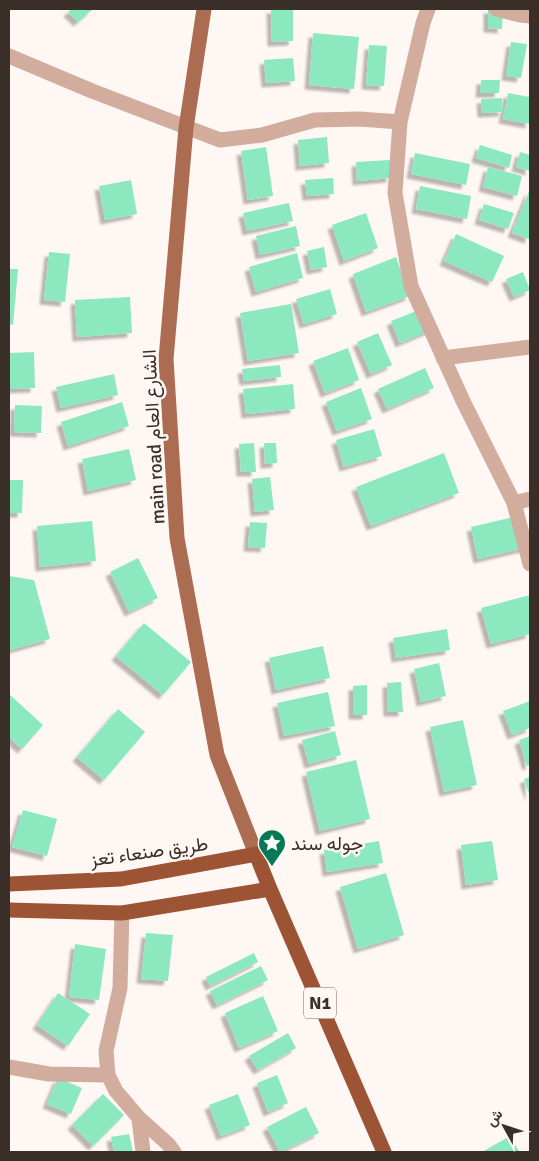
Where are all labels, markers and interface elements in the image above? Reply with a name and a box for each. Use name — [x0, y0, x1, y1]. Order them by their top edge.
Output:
street label: main road الشارع العام — [137, 349, 171, 525]
place icon: جوله سند — [257, 828, 287, 867]
street label: طريق صنعاء تعز — [88, 832, 209, 872]
place label: جوله سند — [291, 832, 363, 856]
road number: N1 — [304, 988, 336, 1018]
north arrow — [479, 1101, 529, 1151]
text: ش — [483, 1106, 506, 1130]

